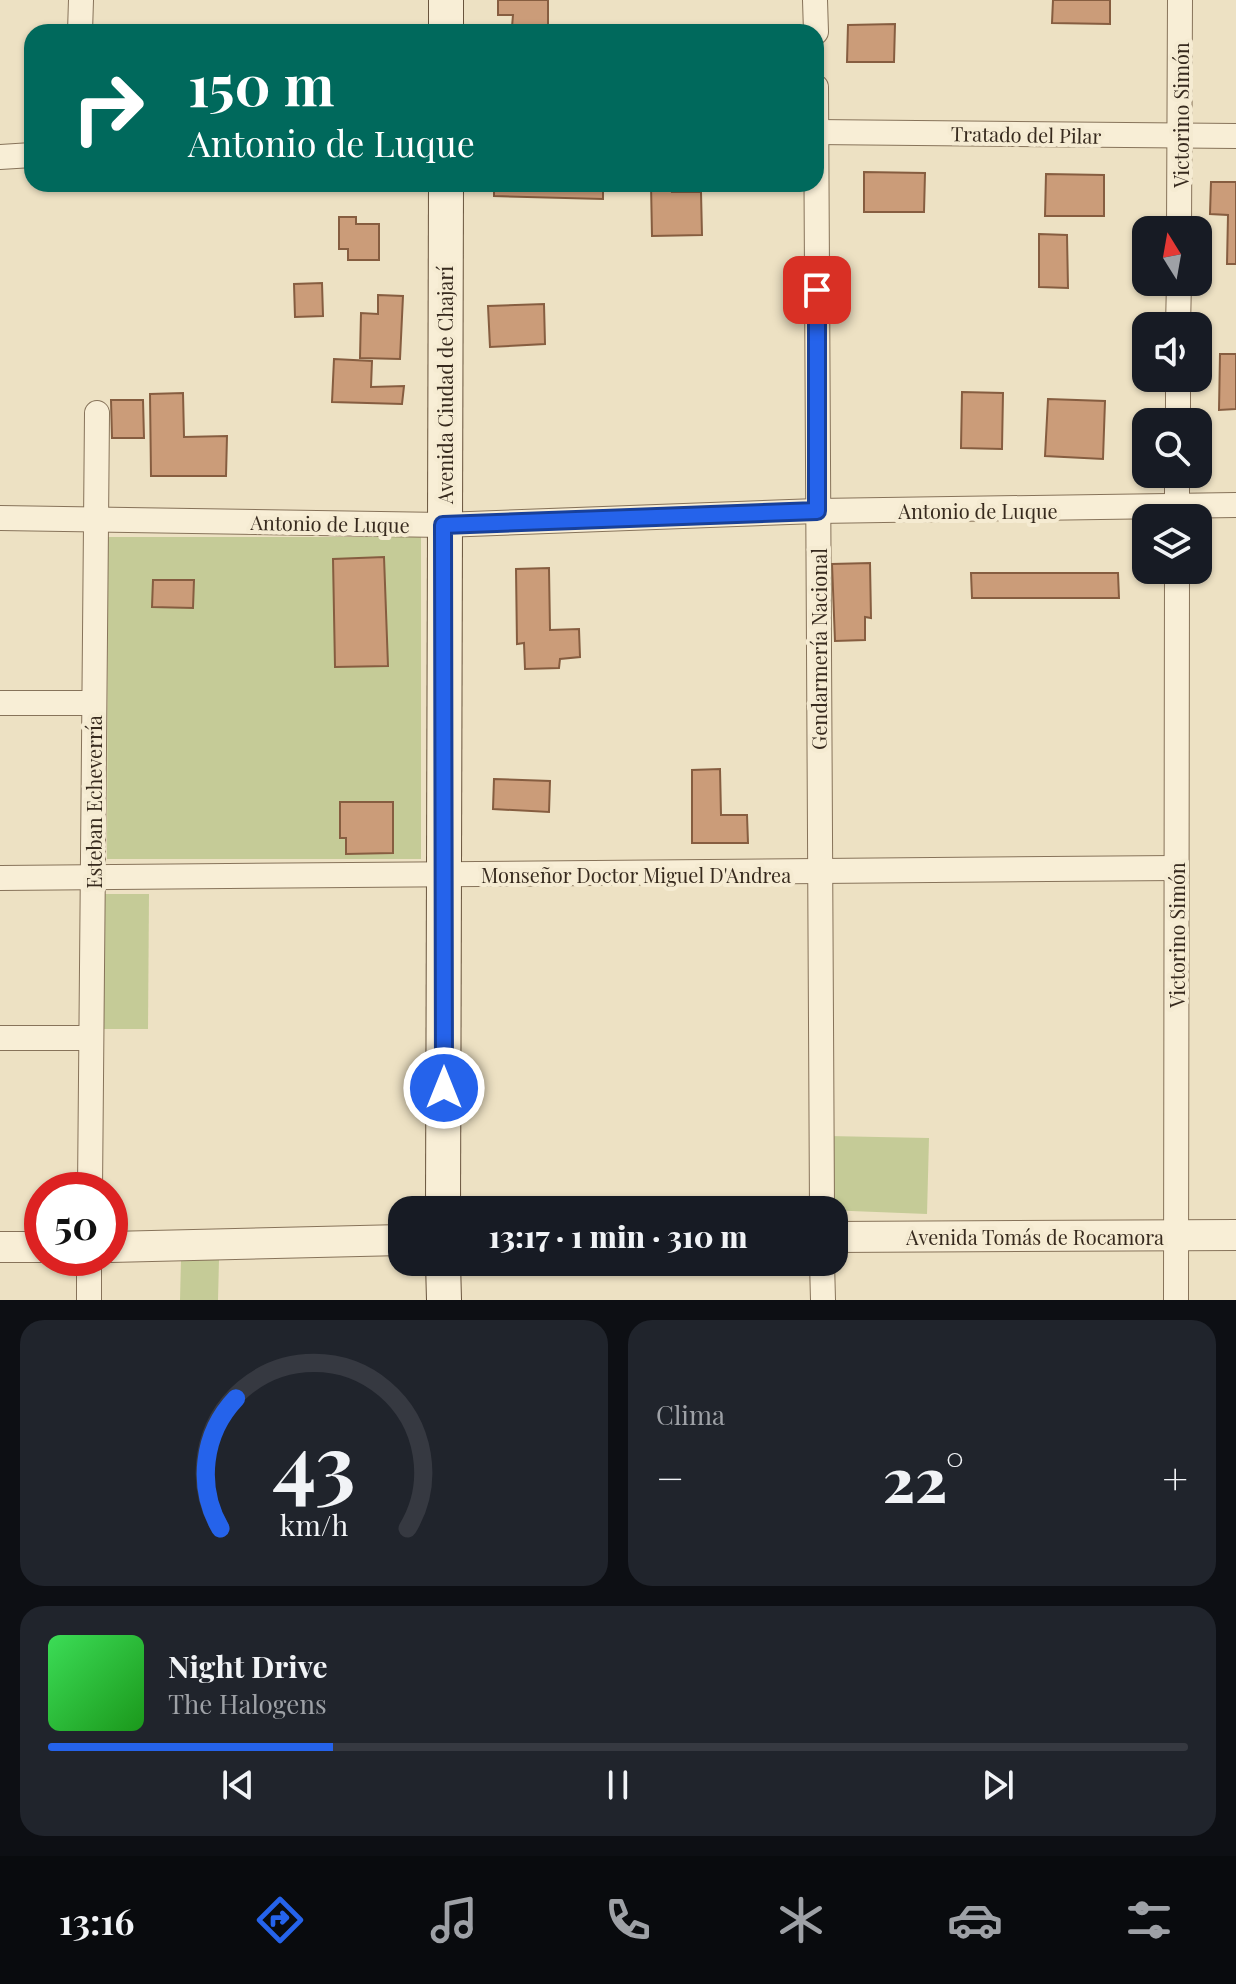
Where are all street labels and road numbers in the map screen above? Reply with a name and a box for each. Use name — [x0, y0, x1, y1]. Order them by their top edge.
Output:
street label: Victorino Simón — [1167, 42, 1194, 189]
street label: Tratado del Pilar — [951, 119, 1102, 149]
street label: Avenida Ciudad de Chajarí — [431, 266, 458, 505]
street label: Antonio de Luque — [897, 497, 1058, 524]
street label: Antonio de Luque — [249, 508, 410, 538]
street label: Gendarmería Nacional — [805, 548, 832, 750]
street label: Esteban Echeverría — [80, 715, 107, 889]
street label: Monseñor Doctor Miguel D'Andrea — [481, 861, 791, 888]
street label: Victorino Simón — [1163, 862, 1190, 1009]
street label: Avenida Tomás de Rocamora — [905, 1223, 1164, 1250]

